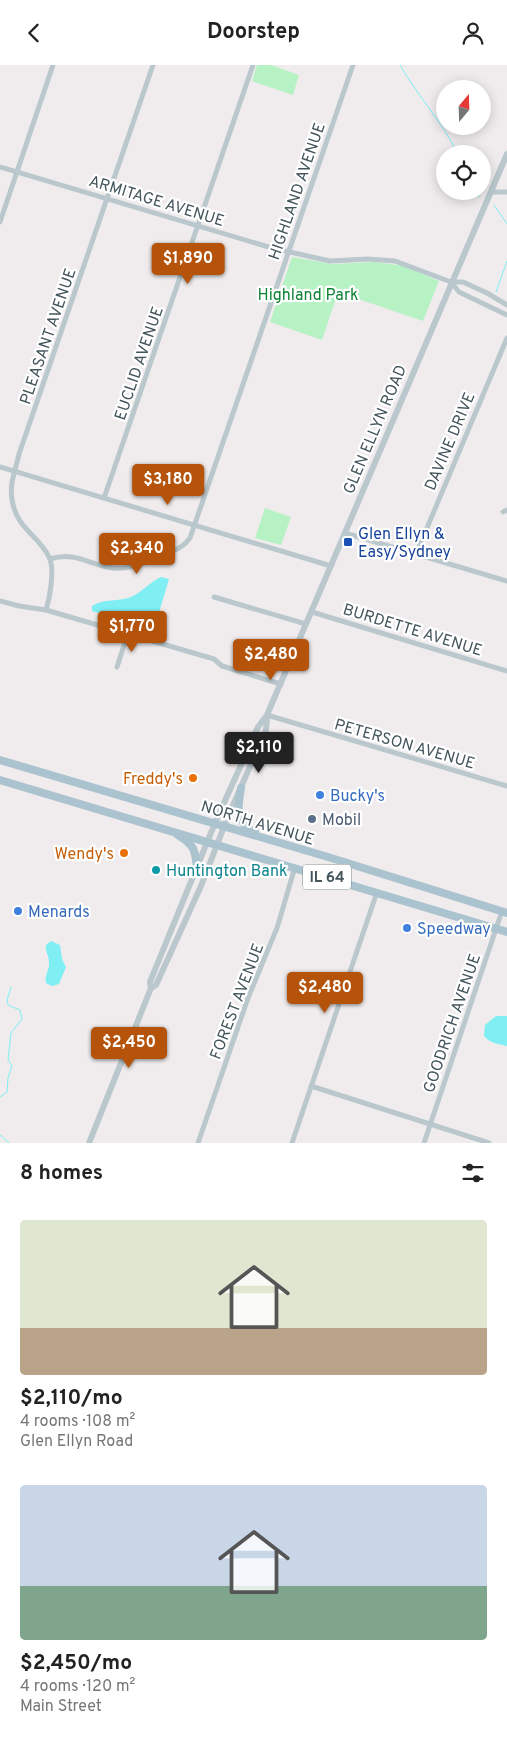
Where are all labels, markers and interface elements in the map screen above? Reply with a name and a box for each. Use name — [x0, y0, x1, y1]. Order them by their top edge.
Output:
icon: back — [20, 19, 48, 47]
text: Doorstep — [207, 19, 300, 46]
icon: person — [459, 19, 487, 47]
north arrow — [436, 80, 491, 135]
map controls — [436, 80, 491, 200]
street label: HIGHLAND AVENUE — [265, 120, 331, 263]
button: locate — [436, 145, 491, 200]
street label: ARMITAGE AVENUE — [86, 172, 227, 232]
pin: $1,890 — [147, 243, 229, 285]
text: $1,890 — [163, 249, 213, 269]
street label: PLEASANT AVENUE — [16, 266, 82, 407]
park label: Highland Park — [257, 286, 359, 306]
street label: EUCLID AVENUE — [111, 304, 169, 423]
street label: GLEN ELLYN ROAD — [340, 362, 412, 497]
street label: DAVINE DRIVE — [421, 390, 481, 494]
pin: $3,180 — [127, 463, 209, 506]
text: $3,180 — [143, 470, 193, 490]
place label: Glen Ellyn & Easy/Sydney — [358, 525, 451, 563]
pin: $2,340 — [96, 533, 178, 575]
marker: Glen Ellyn & Easy/Sydney — [342, 536, 354, 548]
text: $2,340 — [110, 539, 164, 559]
street label: BURDETTE AVENUE — [340, 600, 485, 662]
pin: $1,770 — [91, 611, 173, 653]
text: $1,770 — [109, 617, 155, 637]
pin: $2,480 — [230, 639, 312, 681]
text: $2,480 — [244, 645, 298, 665]
street label: PETERSON AVENUE — [332, 715, 477, 775]
pin: $2,110 — [218, 731, 300, 774]
text: $2,110 — [236, 738, 282, 758]
place label: Freddy's — [123, 770, 183, 790]
marker: Freddy's — [187, 772, 199, 784]
place label: Bucky's — [330, 787, 385, 807]
marker: Bucky's — [314, 789, 326, 801]
street label: NORTH AVENUE — [198, 797, 317, 851]
place label: Mobil — [322, 811, 361, 831]
marker: Mobil — [306, 813, 318, 825]
place label: Wendy's — [54, 845, 114, 865]
marker: Wendy's — [118, 847, 130, 859]
place label: Huntington Bank — [166, 862, 287, 882]
marker: Huntington Bank — [150, 864, 162, 876]
road number: IL 64 — [303, 865, 351, 889]
place label: Menards — [28, 903, 90, 923]
marker: Menards — [12, 905, 24, 917]
place label: Speedway — [417, 920, 491, 940]
marker: Speedway — [401, 922, 413, 934]
street label: FOREST AVENUE — [207, 941, 269, 1063]
street label: GOODRICH AVENUE — [420, 951, 486, 1096]
pin: $2,480 — [284, 971, 366, 1014]
text: $2,480 — [298, 978, 352, 998]
pin: $2,450 — [88, 1027, 170, 1069]
text: $2,450 — [102, 1033, 156, 1053]
icon: filters — [459, 1159, 487, 1187]
text: 8 homes — [20, 1160, 103, 1187]
icon: home — [209, 1252, 299, 1342]
text: $2,110/mo — [20, 1385, 123, 1412]
text: 4 rooms · 108 m² — [20, 1412, 135, 1432]
text: Glen Ellyn Road — [20, 1432, 133, 1452]
icon: home — [209, 1517, 299, 1607]
text: $2,450/mo — [20, 1650, 132, 1677]
text: 4 rooms · 120 m² — [20, 1677, 135, 1697]
text: Main Street — [20, 1697, 102, 1717]

